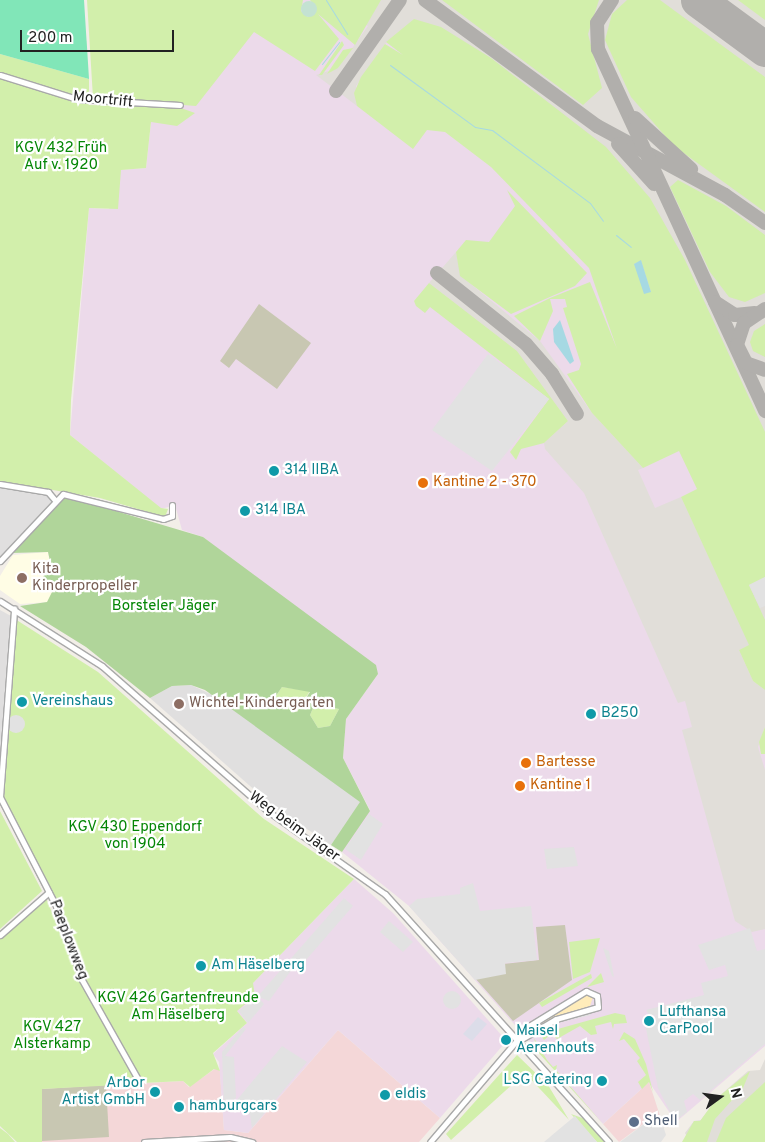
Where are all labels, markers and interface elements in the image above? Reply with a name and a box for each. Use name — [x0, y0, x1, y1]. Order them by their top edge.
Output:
scale bar — [22, 20, 176, 52]
text: 200 m — [28, 29, 73, 48]
street label: Moortrift — [72, 88, 134, 112]
park label: KGV 432 Früh Auf v. 1920 — [14, 139, 108, 174]
place label: 314 IIBA — [284, 462, 339, 480]
marker: 314 IIBA — [268, 465, 280, 477]
place label: Kantine 2 - 370 — [433, 474, 537, 492]
marker: Kantine 2 - 370 — [417, 477, 429, 489]
place label: 314 IBA — [255, 502, 306, 520]
marker: 314 IBA — [239, 505, 251, 517]
place label: Kita Kinderpropeller — [32, 560, 138, 595]
marker: Kita Kinderpropeller — [16, 572, 28, 584]
park label: Borsteler Jäger — [112, 598, 216, 616]
place label: Vereinshaus — [32, 693, 113, 711]
place label: Wichtel-Kindergarten — [189, 695, 334, 713]
marker: Vereinshaus — [16, 696, 28, 708]
marker: Wichtel-Kindergarten — [173, 698, 185, 710]
place label: B250 — [601, 705, 639, 723]
marker: B250 — [585, 708, 597, 720]
place label: Bartesse — [536, 754, 596, 772]
marker: Bartesse — [520, 757, 532, 769]
place label: Kantine 1 — [530, 777, 591, 795]
marker: Kantine 1 — [514, 780, 526, 792]
street label: Weg beim Jäger — [245, 788, 343, 866]
park label: KGV 430 Eppendorf von 1904 — [68, 818, 202, 853]
street label: Paeplowweg — [45, 897, 91, 983]
place label: Am Häselberg — [211, 957, 305, 975]
marker: Am Häselberg — [195, 960, 207, 972]
park label: KGV 426 Gartenfreunde Am Häselberg — [97, 989, 259, 1024]
place label: Lufthansa CarPool — [659, 1003, 726, 1038]
marker: Lufthansa CarPool — [643, 1015, 655, 1027]
park label: KGV 427 Alsterkamp — [13, 1018, 91, 1053]
place label: Maisel Aerenhouts — [516, 1022, 594, 1057]
marker: Maisel Aerenhouts — [500, 1034, 512, 1046]
place label: LSG Catering — [503, 1072, 592, 1090]
north arrow — [695, 1072, 745, 1122]
place label: Arbor Artist GmbH — [62, 1074, 145, 1109]
marker: LSG Catering — [596, 1075, 608, 1087]
marker: Arbor Artist GmbH — [149, 1086, 161, 1098]
place label: eldis — [395, 1086, 426, 1104]
text: N — [726, 1086, 745, 1100]
marker: eldis — [379, 1089, 391, 1101]
place label: hamburgcars — [189, 1098, 277, 1116]
marker: hamburgcars — [173, 1101, 185, 1113]
place label: Shell — [644, 1113, 678, 1131]
marker: Shell — [628, 1116, 640, 1128]

